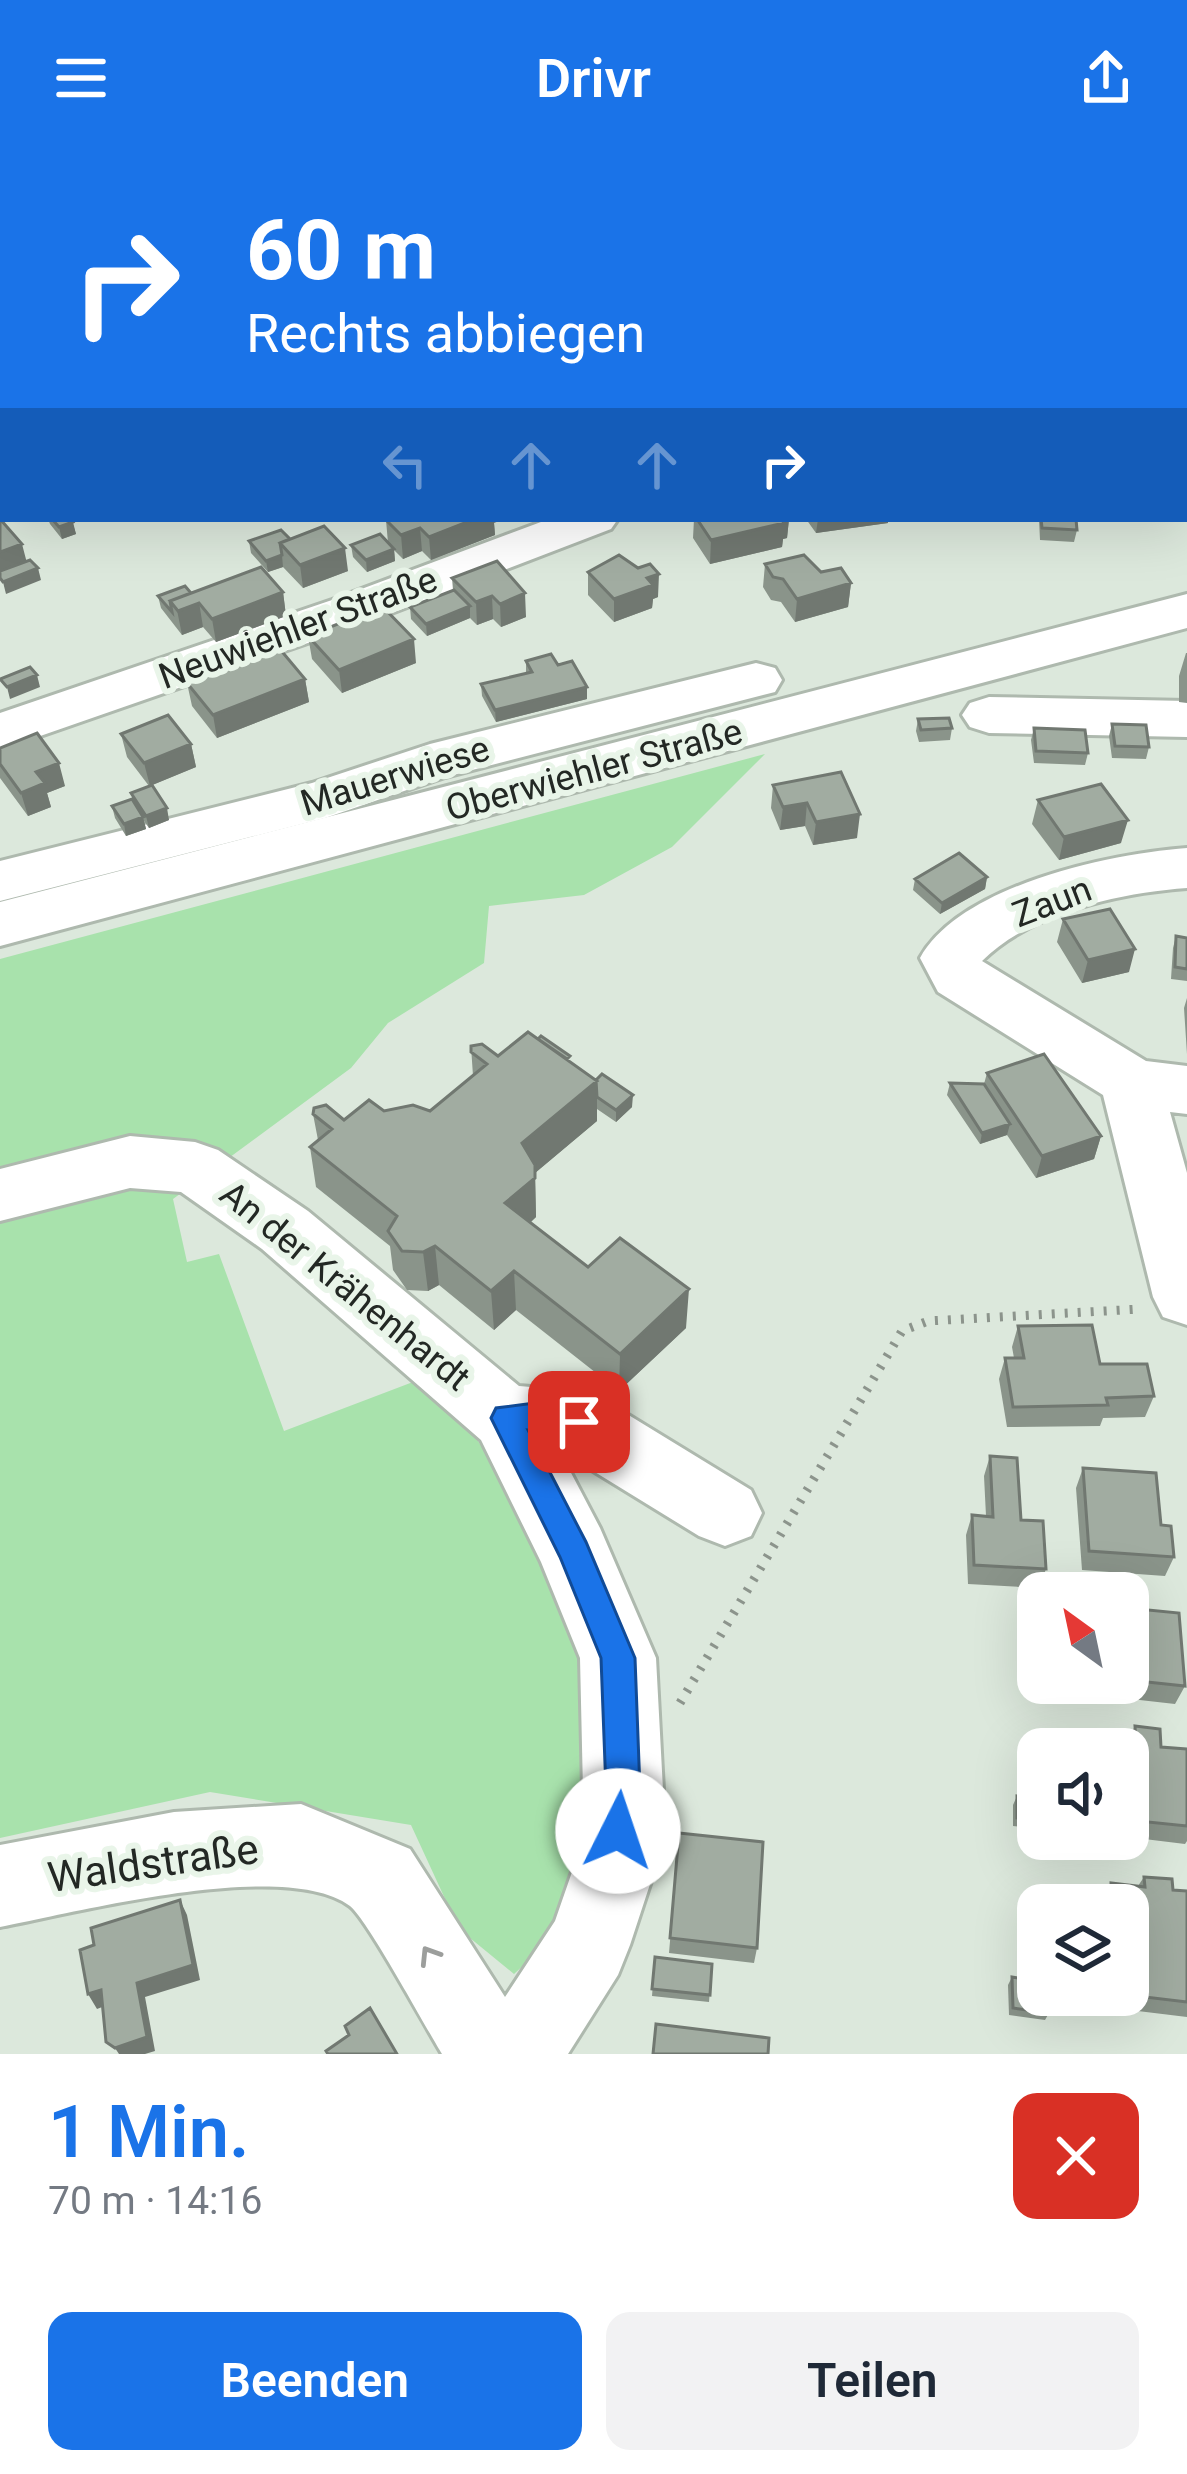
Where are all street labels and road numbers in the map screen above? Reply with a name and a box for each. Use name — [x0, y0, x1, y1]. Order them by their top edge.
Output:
street label: Neuwiehler Straße — [153, 558, 443, 698]
street label: Oberwiehler Straße — [441, 710, 747, 830]
street label: Mauerwiese — [296, 727, 494, 825]
street label: Zaun — [1007, 868, 1097, 936]
street label: An der Krähenhardt — [212, 1173, 478, 1399]
street label: Waldstraße — [44, 1824, 262, 1902]

